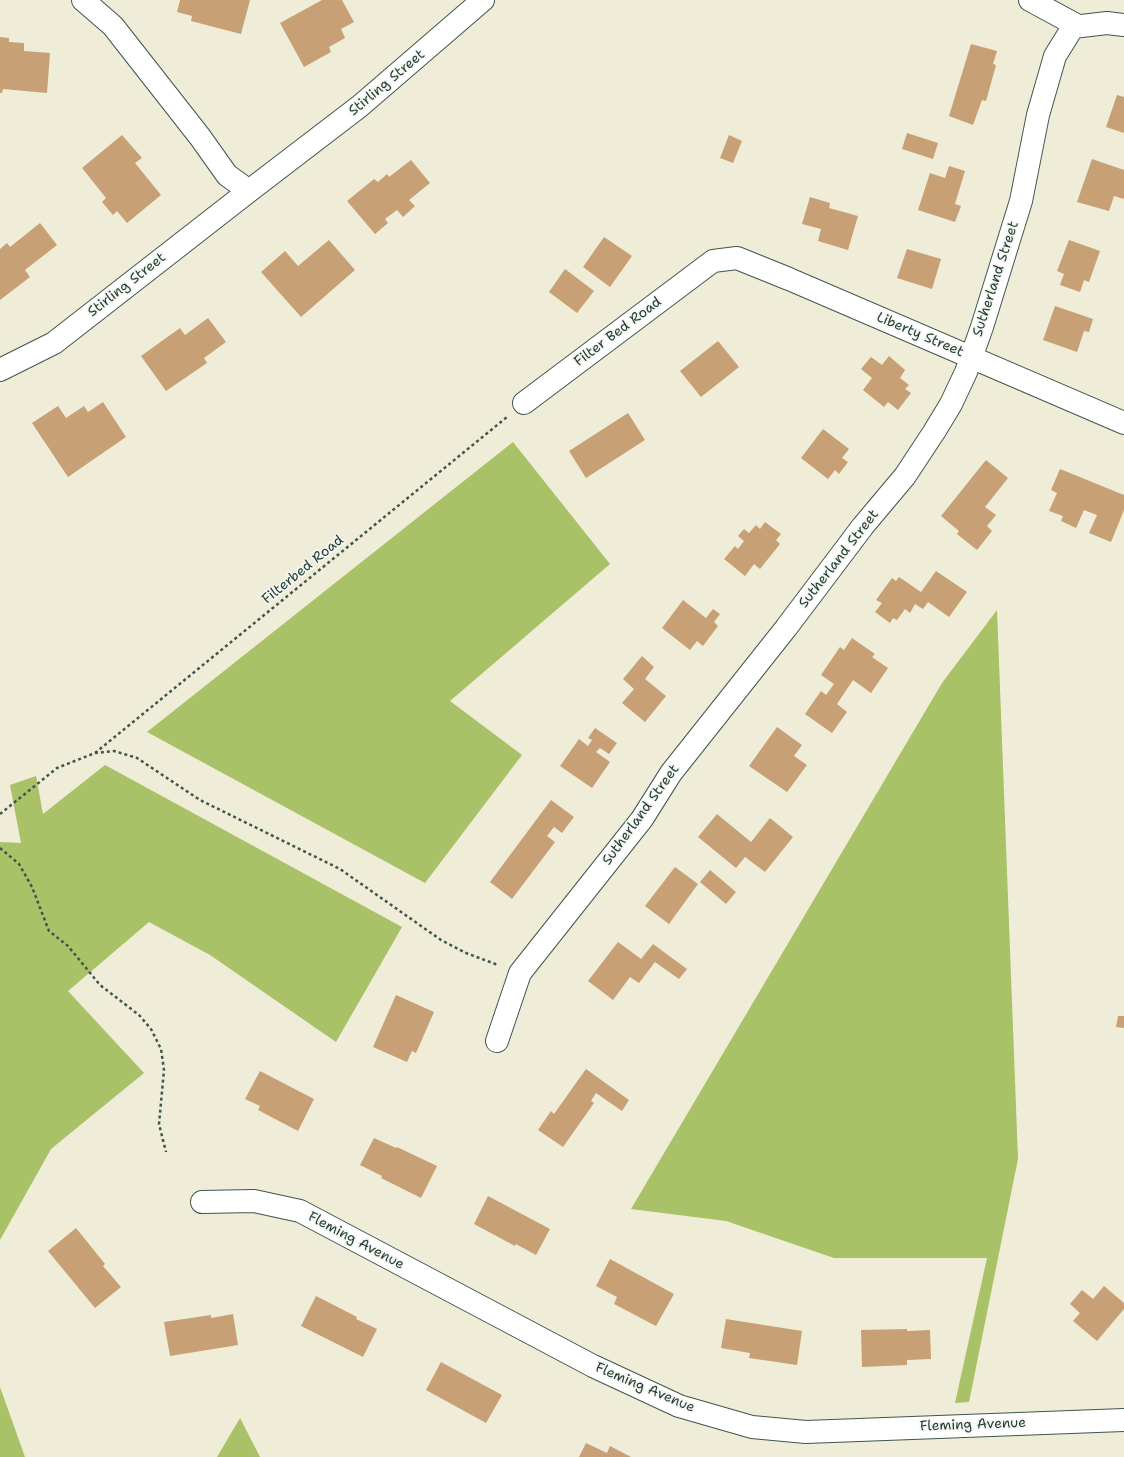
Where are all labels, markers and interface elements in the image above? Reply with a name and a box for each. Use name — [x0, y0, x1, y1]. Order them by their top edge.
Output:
street label: Stirling Street — [345, 46, 429, 120]
street label: Sutherland Street — [969, 219, 1023, 339]
street label: Stirling Street — [85, 249, 169, 321]
street label: Filter Bed Road — [571, 294, 665, 370]
street label: Liberty Street — [874, 309, 966, 361]
street label: Sutherland Street — [795, 507, 883, 611]
street label: Filterbed Road — [259, 532, 347, 608]
street label: Sutherland Street — [599, 762, 683, 868]
street label: Fleming Avenue — [305, 1209, 407, 1273]
street label: Fleming Avenue — [593, 1359, 697, 1417]
street label: Fleming Avenue — [920, 1415, 1026, 1435]

